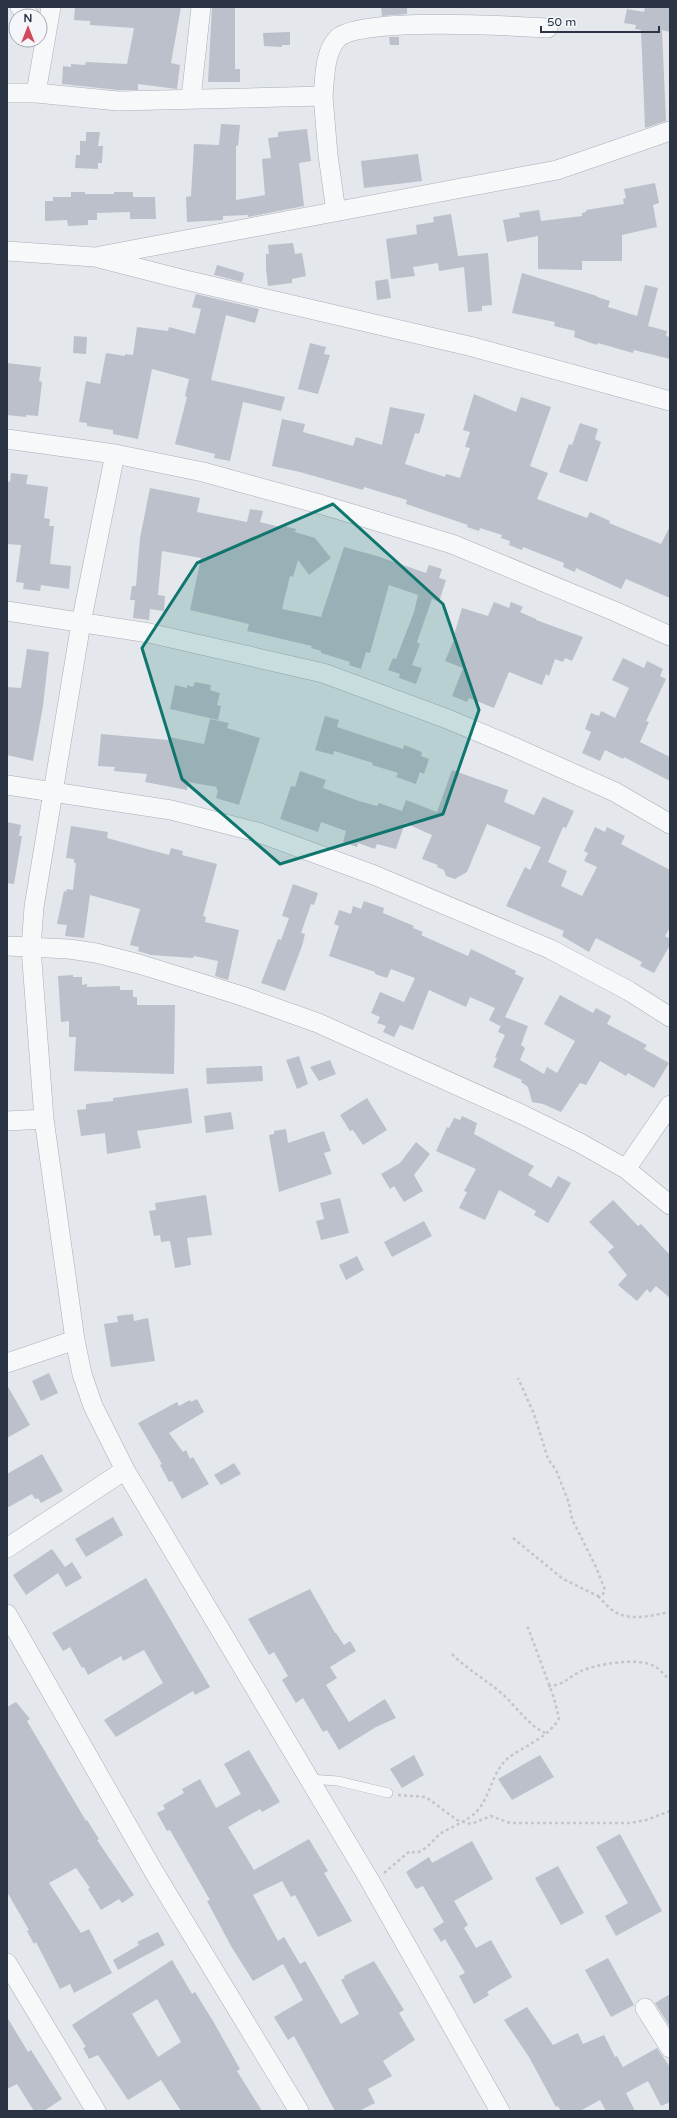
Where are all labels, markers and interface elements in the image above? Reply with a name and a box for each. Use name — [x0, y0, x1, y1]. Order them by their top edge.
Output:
north arrow — [8, 8, 48, 48]
scale bar — [541, 8, 659, 34]
text: N — [24, 12, 32, 25]
text: 50 m — [547, 15, 576, 29]

